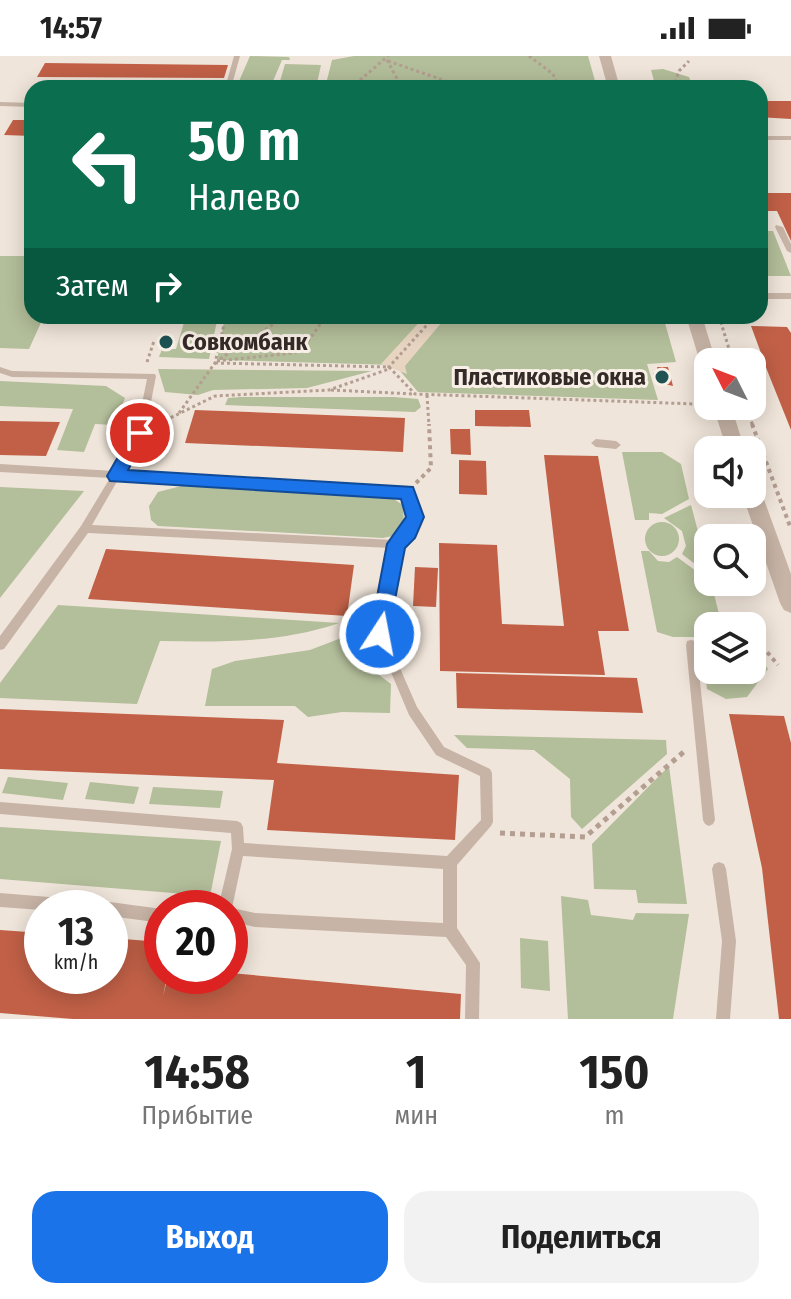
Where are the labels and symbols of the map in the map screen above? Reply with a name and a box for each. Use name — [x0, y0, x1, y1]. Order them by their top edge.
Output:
place label: Совкомбанк — [182, 328, 308, 356]
marker: Совкомбанк — [157, 333, 175, 351]
north arrow — [694, 348, 766, 420]
place label: Пластиковые окна — [454, 363, 646, 391]
marker: Пластиковые окна — [653, 368, 671, 386]
pin — [106, 399, 174, 467]
position arrow — [338, 592, 422, 676]
speed limit sign: 20 — [144, 890, 248, 994]

